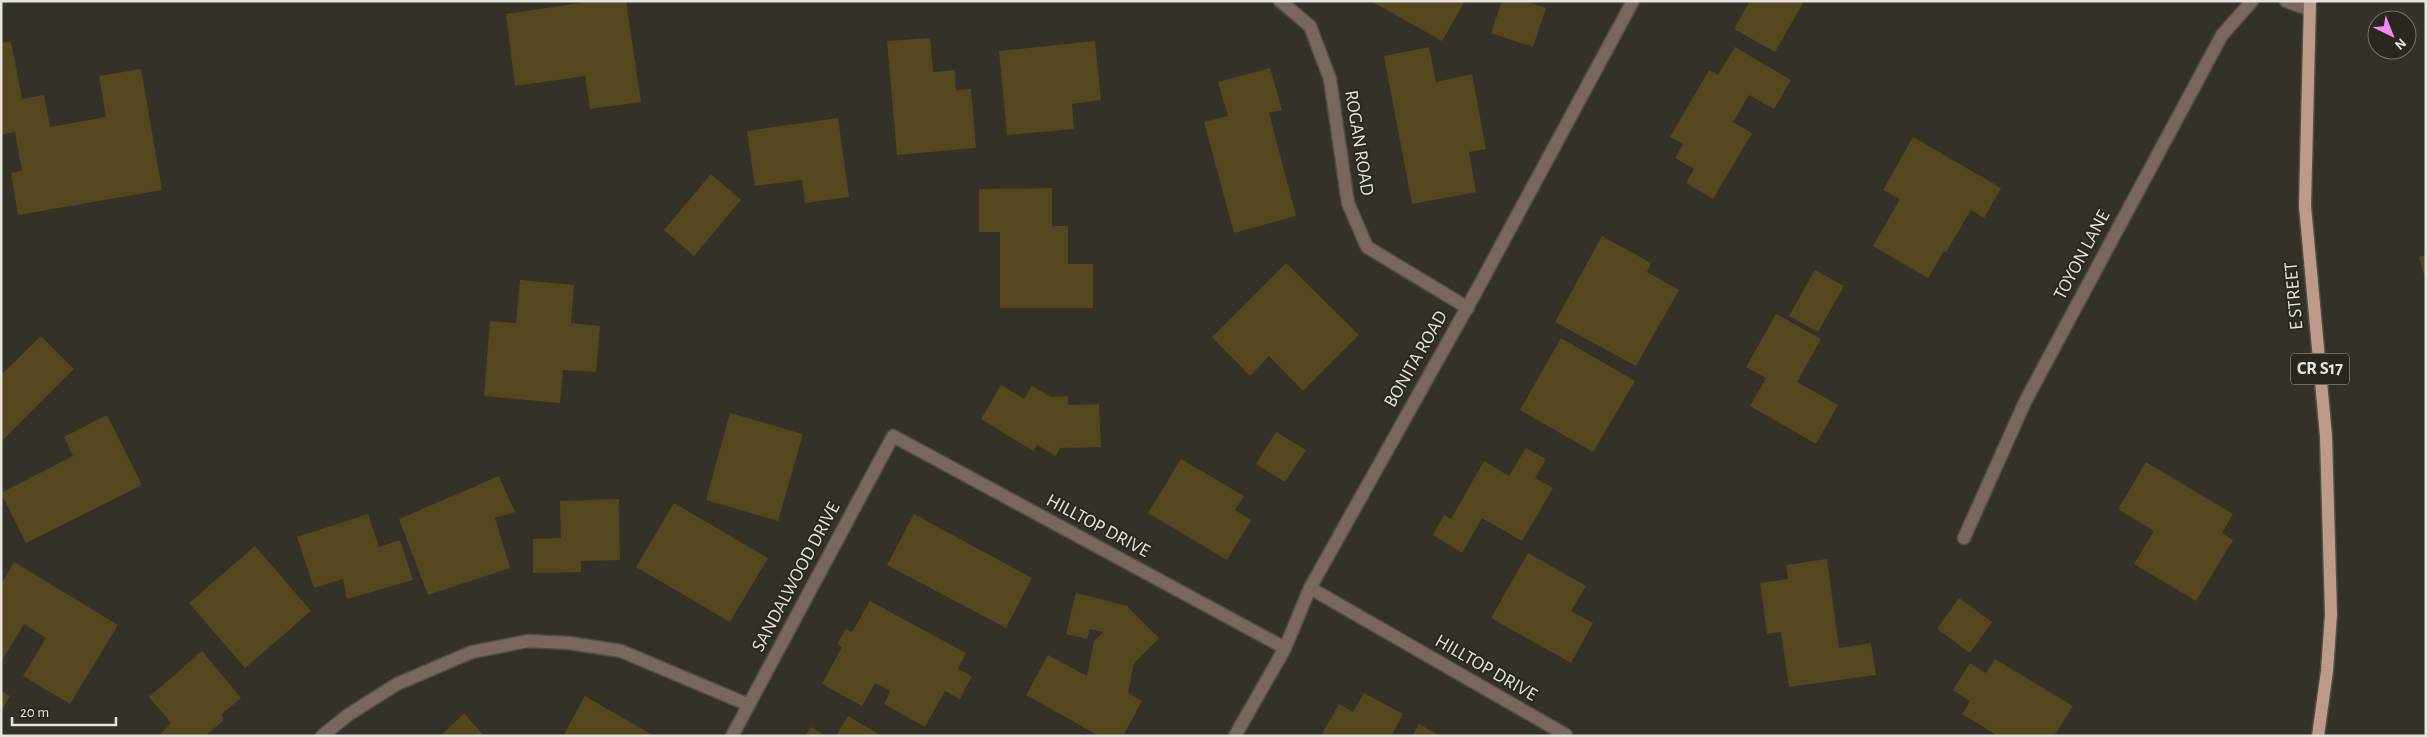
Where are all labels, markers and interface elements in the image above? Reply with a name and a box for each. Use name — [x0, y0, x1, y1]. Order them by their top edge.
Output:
north arrow — [2367, 10, 2417, 60]
text: N — [2392, 35, 2409, 52]
street label: ROGAN ROAD — [1341, 89, 1377, 197]
street label: TOYON LANE — [2050, 207, 2114, 303]
street label: E STREET — [2282, 261, 2306, 331]
street label: BONITA ROAD — [1381, 308, 1451, 410]
road number: CR S17 — [2291, 354, 2349, 384]
street label: HILLTOP DRIVE — [1043, 491, 1153, 561]
street label: SANDALWOOD DRIVE — [749, 499, 843, 655]
street label: HILLTOP DRIVE — [1432, 631, 1540, 705]
scale bar — [12, 694, 116, 726]
text: 20 m — [20, 705, 49, 720]

